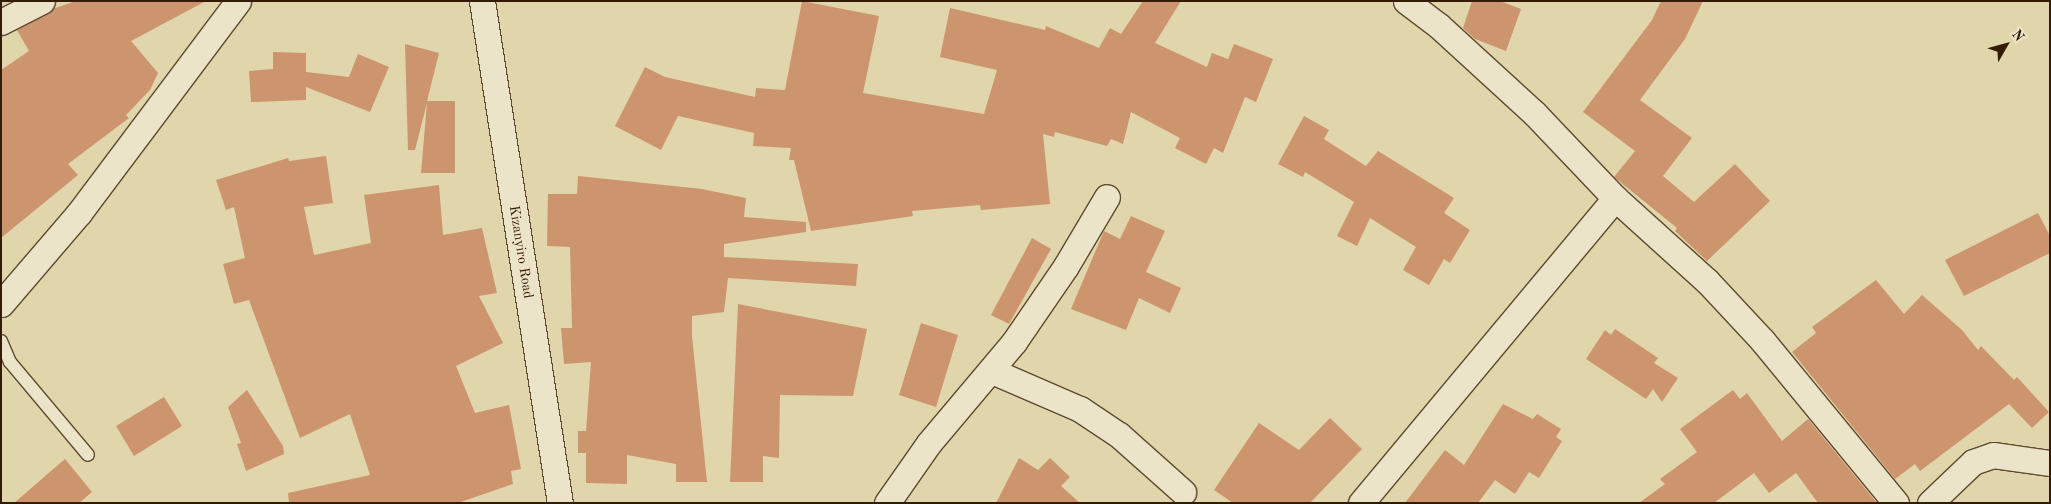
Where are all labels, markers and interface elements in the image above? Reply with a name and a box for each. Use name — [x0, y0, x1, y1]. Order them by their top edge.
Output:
north arrow — [1981, 20, 2031, 70]
text: N — [2009, 27, 2027, 44]
street label: Kizanyiro Road — [505, 204, 537, 300]

